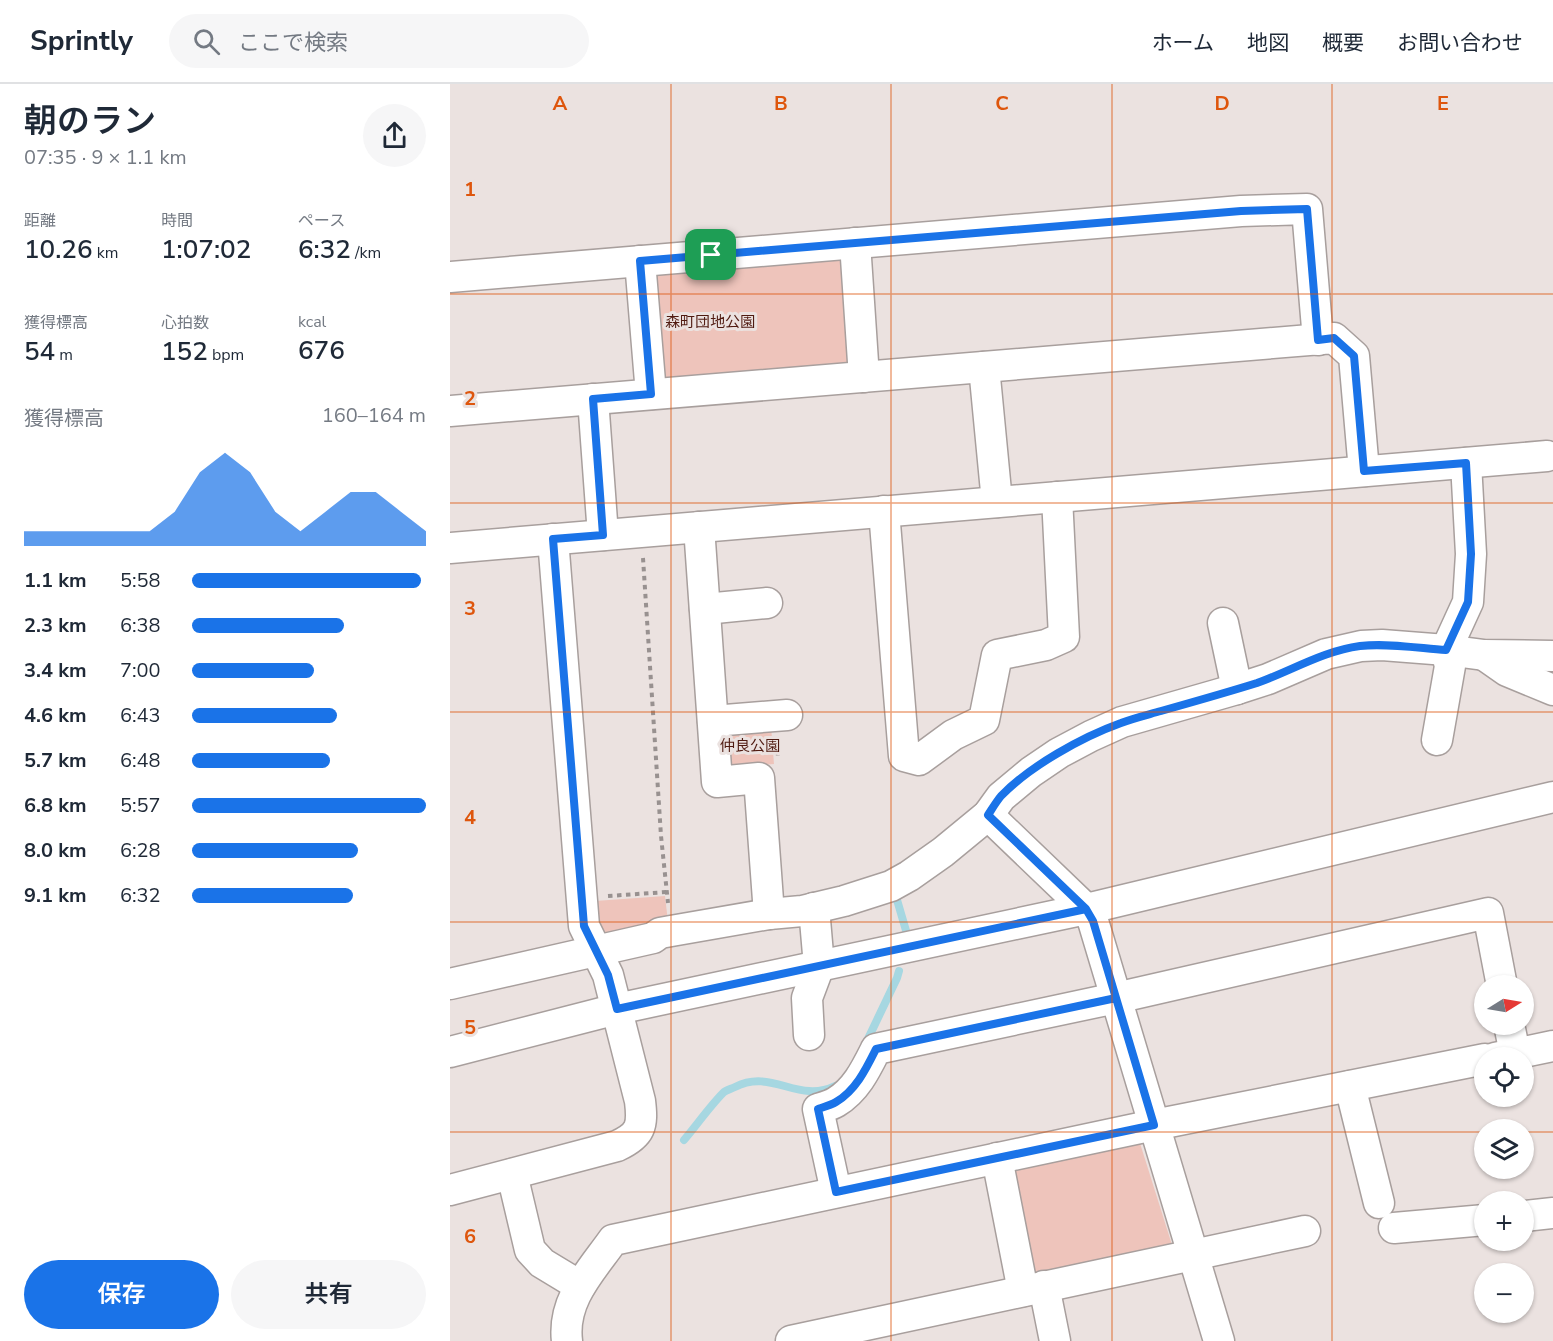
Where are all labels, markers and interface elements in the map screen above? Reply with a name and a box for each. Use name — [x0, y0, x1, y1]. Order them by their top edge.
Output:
search box — [169, 14, 589, 68]
text: Sprintly — [30, 22, 133, 60]
icon: search — [190, 25, 223, 58]
text: ここで検索 — [238, 28, 348, 58]
text: ホーム — [1152, 29, 1214, 57]
text: 地図 — [1247, 29, 1289, 57]
text: 概要 — [1322, 29, 1364, 57]
text: お問い合わせ — [1397, 29, 1523, 57]
text: A — [553, 90, 568, 117]
text: B — [774, 90, 788, 117]
text: C — [995, 90, 1009, 117]
text: D — [1214, 90, 1230, 117]
text: E — [1437, 90, 1449, 117]
text: 朝のラン — [24, 99, 156, 144]
button: share — [363, 104, 426, 167]
text: 07:35 · 9 × 1.1 km — [24, 144, 187, 171]
text: 1 — [464, 176, 476, 203]
text: 距離 — [24, 210, 56, 232]
text: 時間 — [161, 210, 193, 232]
text: ペース — [298, 210, 345, 232]
pin — [685, 229, 736, 280]
text: 10.26 — [24, 232, 93, 267]
text: 1:07:02 — [161, 232, 251, 267]
text: 6:32 — [298, 232, 351, 267]
icon: arrive — [694, 238, 727, 271]
text: km — [93, 242, 118, 264]
text: /km — [351, 242, 381, 264]
text: kcal — [298, 311, 326, 333]
text: 獲得標高 — [24, 312, 88, 334]
text: 心拍数 — [161, 312, 209, 334]
park label: 森町団地公園 — [665, 312, 755, 332]
text: 676 — [298, 333, 345, 368]
text: 54 — [24, 334, 55, 369]
text: 152 — [161, 334, 208, 369]
text: m — [55, 344, 73, 366]
text: bpm — [208, 344, 244, 366]
text: 2 — [464, 385, 476, 412]
text: 160–164 m — [322, 402, 426, 429]
text: 獲得標高 — [24, 405, 104, 432]
text: 1.1 km — [24, 567, 87, 594]
text: 5:58 — [120, 567, 161, 594]
text: 3 — [464, 595, 476, 622]
text: 2.3 km — [24, 612, 87, 639]
text: 6:38 — [120, 612, 161, 639]
text: 3.4 km — [24, 657, 87, 684]
text: 7:00 — [120, 657, 161, 684]
text: 4.6 km — [24, 702, 87, 729]
text: 6:43 — [120, 702, 161, 729]
park label: 仲良公園 — [720, 736, 780, 756]
text: 5.7 km — [24, 747, 87, 774]
text: 6:48 — [120, 747, 161, 774]
text: 6.8 km — [24, 792, 87, 819]
text: 5:57 — [120, 792, 161, 819]
text: 4 — [464, 804, 476, 831]
text: 8.0 km — [24, 837, 87, 864]
text: 6:28 — [120, 837, 161, 864]
text: 9.1 km — [24, 882, 87, 909]
text: 6:32 — [120, 882, 161, 909]
north arrow — [1474, 975, 1534, 1035]
map controls — [1474, 975, 1534, 1323]
text: 5 — [464, 1014, 476, 1041]
button: locate — [1474, 1047, 1534, 1107]
button: layers — [1474, 1119, 1534, 1179]
button: + — [1474, 1191, 1534, 1251]
text: 6 — [464, 1223, 476, 1250]
button: 保存 — [24, 1260, 219, 1329]
button: 共有 — [231, 1260, 426, 1329]
button: − — [1474, 1263, 1534, 1323]

